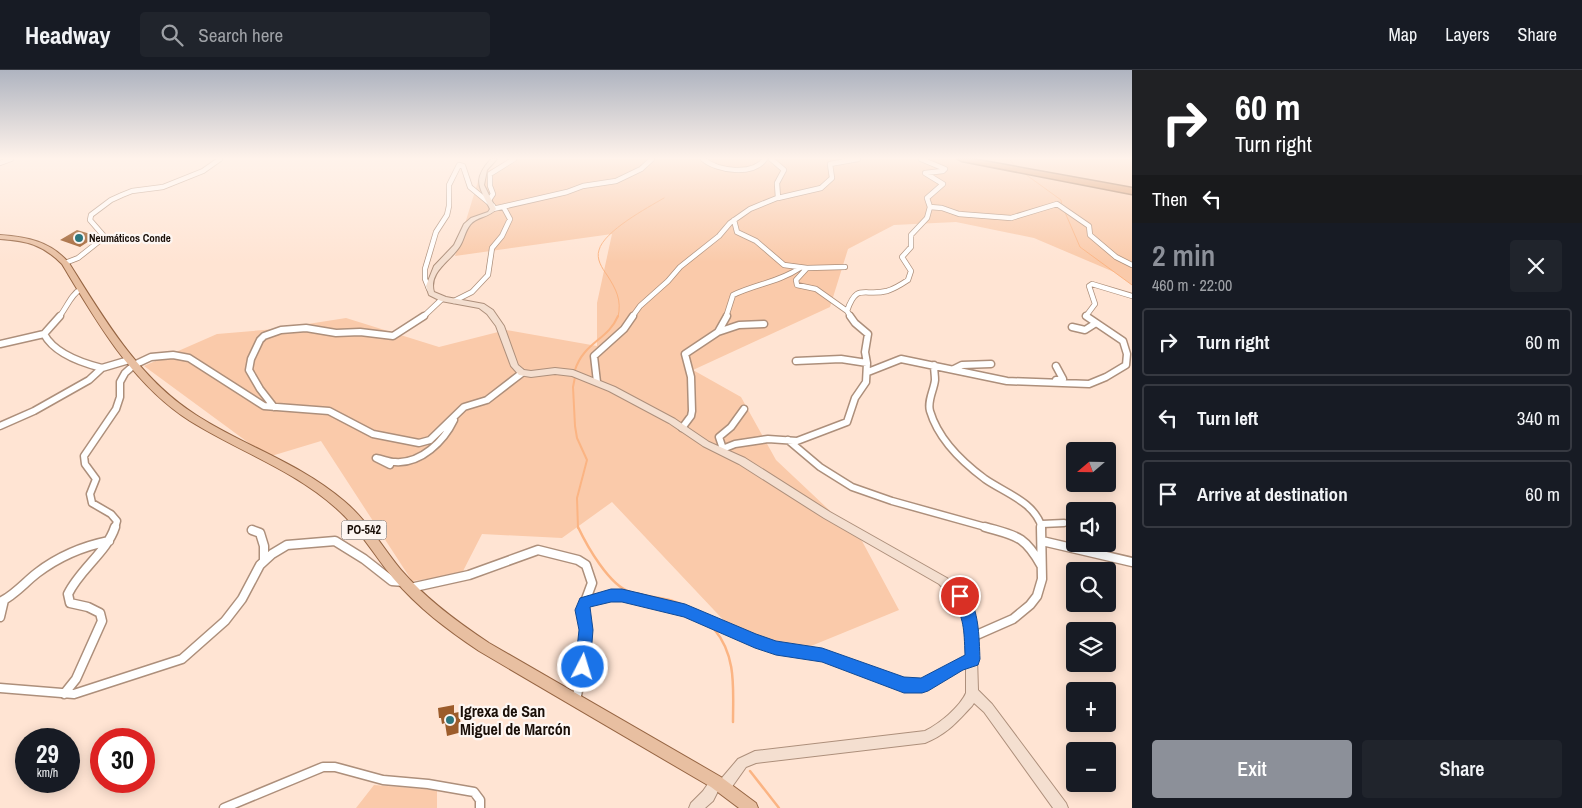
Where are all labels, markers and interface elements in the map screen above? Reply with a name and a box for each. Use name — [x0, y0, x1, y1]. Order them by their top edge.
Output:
search box — [140, 12, 490, 57]
text: Headway — [25, 19, 110, 51]
icon: search — [158, 21, 186, 49]
text: Search here — [198, 22, 283, 48]
text: Map — [1389, 22, 1417, 47]
text: Layers — [1445, 22, 1490, 47]
text: Share — [1518, 22, 1557, 47]
text: 60 m — [1235, 84, 1300, 131]
icon: right — [1152, 90, 1217, 155]
text: Turn right — [1235, 129, 1312, 159]
icon: left — [1198, 185, 1226, 213]
text: Then — [1152, 186, 1188, 212]
place label: Neumáticos Conde — [89, 231, 171, 245]
marker: Neumáticos Conde — [73, 232, 85, 244]
text: 2 min — [1152, 235, 1215, 275]
button: close — [1510, 240, 1562, 292]
text: 460 m · 22:00 — [1152, 274, 1232, 296]
icon: right — [1154, 328, 1182, 356]
text: Turn right — [1197, 329, 1269, 355]
text: 60 m — [1525, 329, 1560, 355]
icon: left — [1154, 404, 1182, 432]
text: Turn left — [1197, 405, 1258, 431]
text: 340 m — [1517, 405, 1560, 431]
north arrow — [1066, 442, 1116, 492]
map controls — [1066, 442, 1116, 792]
icon: arrive — [1154, 480, 1182, 508]
text: Arrive at destination — [1197, 481, 1348, 507]
text: 60 m — [1525, 481, 1560, 507]
button: sound — [1066, 502, 1116, 552]
road number: PO-542 — [342, 520, 386, 540]
button: search — [1066, 562, 1116, 612]
pin — [939, 575, 981, 617]
icon: arrive — [946, 582, 974, 610]
button: layers — [1066, 622, 1116, 672]
position arrow — [556, 640, 608, 692]
button: + — [1066, 682, 1116, 732]
place label: Igrexa de San Miguel de Marcón — [460, 700, 571, 740]
marker: Igrexa de San Miguel de Marcón — [444, 714, 456, 726]
speed limit sign: 30 — [90, 728, 155, 793]
text: 29 — [36, 737, 59, 771]
button: Exit — [1152, 740, 1352, 798]
button: Share — [1362, 740, 1562, 798]
button: − — [1066, 742, 1116, 792]
text: km/h — [37, 765, 58, 781]

